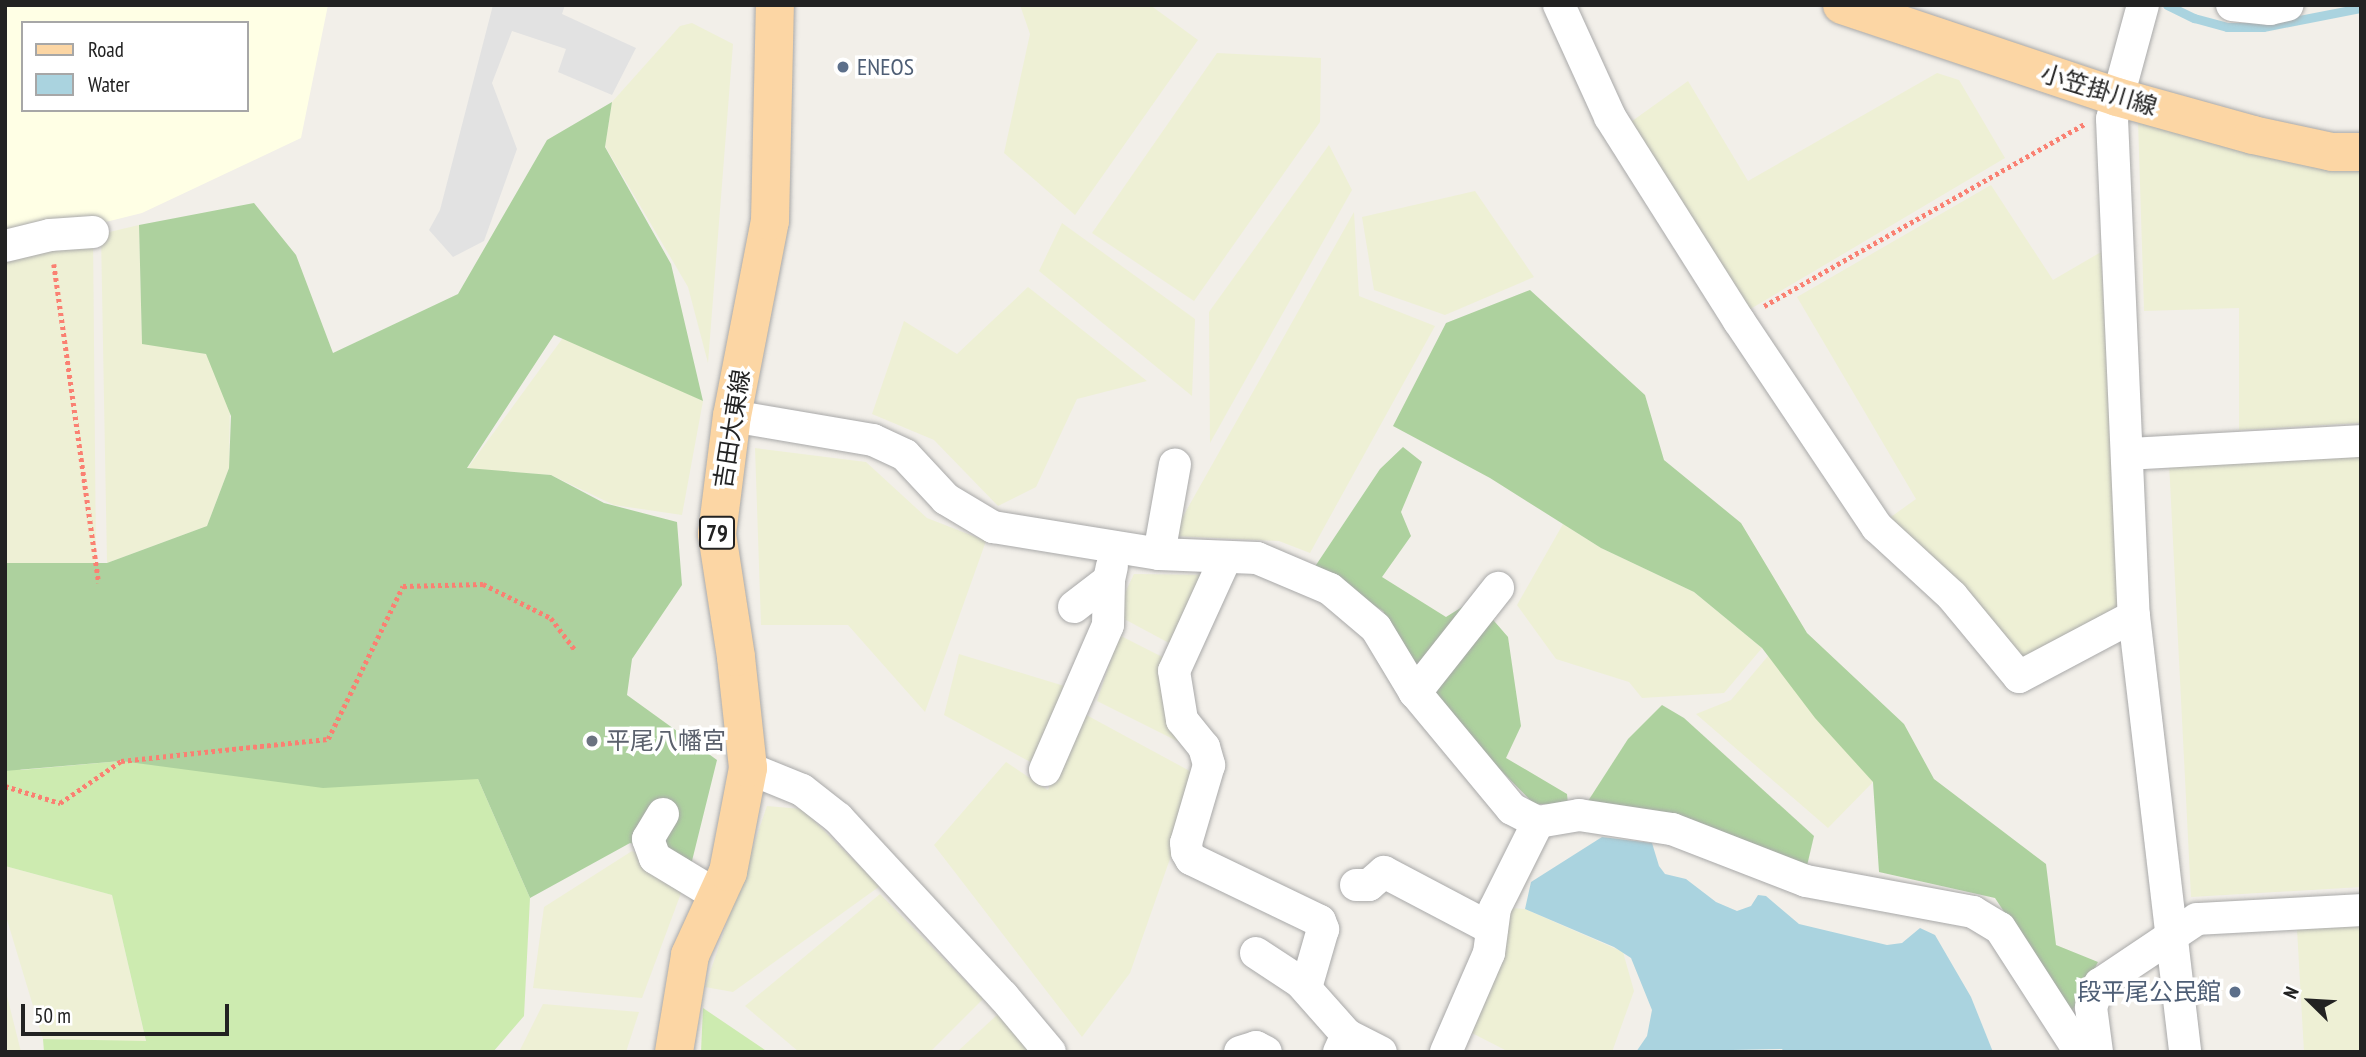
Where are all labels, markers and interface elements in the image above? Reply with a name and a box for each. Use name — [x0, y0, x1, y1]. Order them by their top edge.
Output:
legend — [21, 21, 248, 112]
text: Road — [88, 36, 124, 63]
place label: ENEOS — [857, 53, 914, 81]
marker: ENEOS — [835, 59, 851, 75]
street label: 小笠掛川線 — [2037, 59, 2161, 121]
text: Water — [88, 71, 130, 98]
street label: 吉田大東線 — [708, 367, 756, 491]
road number: 79 — [698, 513, 736, 552]
place label: 平尾八幡宮 — [606, 727, 726, 755]
marker: 平尾八幡宮 — [584, 733, 600, 749]
north arrow — [2275, 966, 2345, 1036]
place label: 段平尾公民館 — [2077, 978, 2221, 1006]
text: N — [2278, 983, 2304, 1002]
marker: 段平尾公民館 — [2227, 984, 2243, 1000]
scale bar — [24, 990, 233, 1034]
text: 50 m — [34, 1002, 71, 1029]

